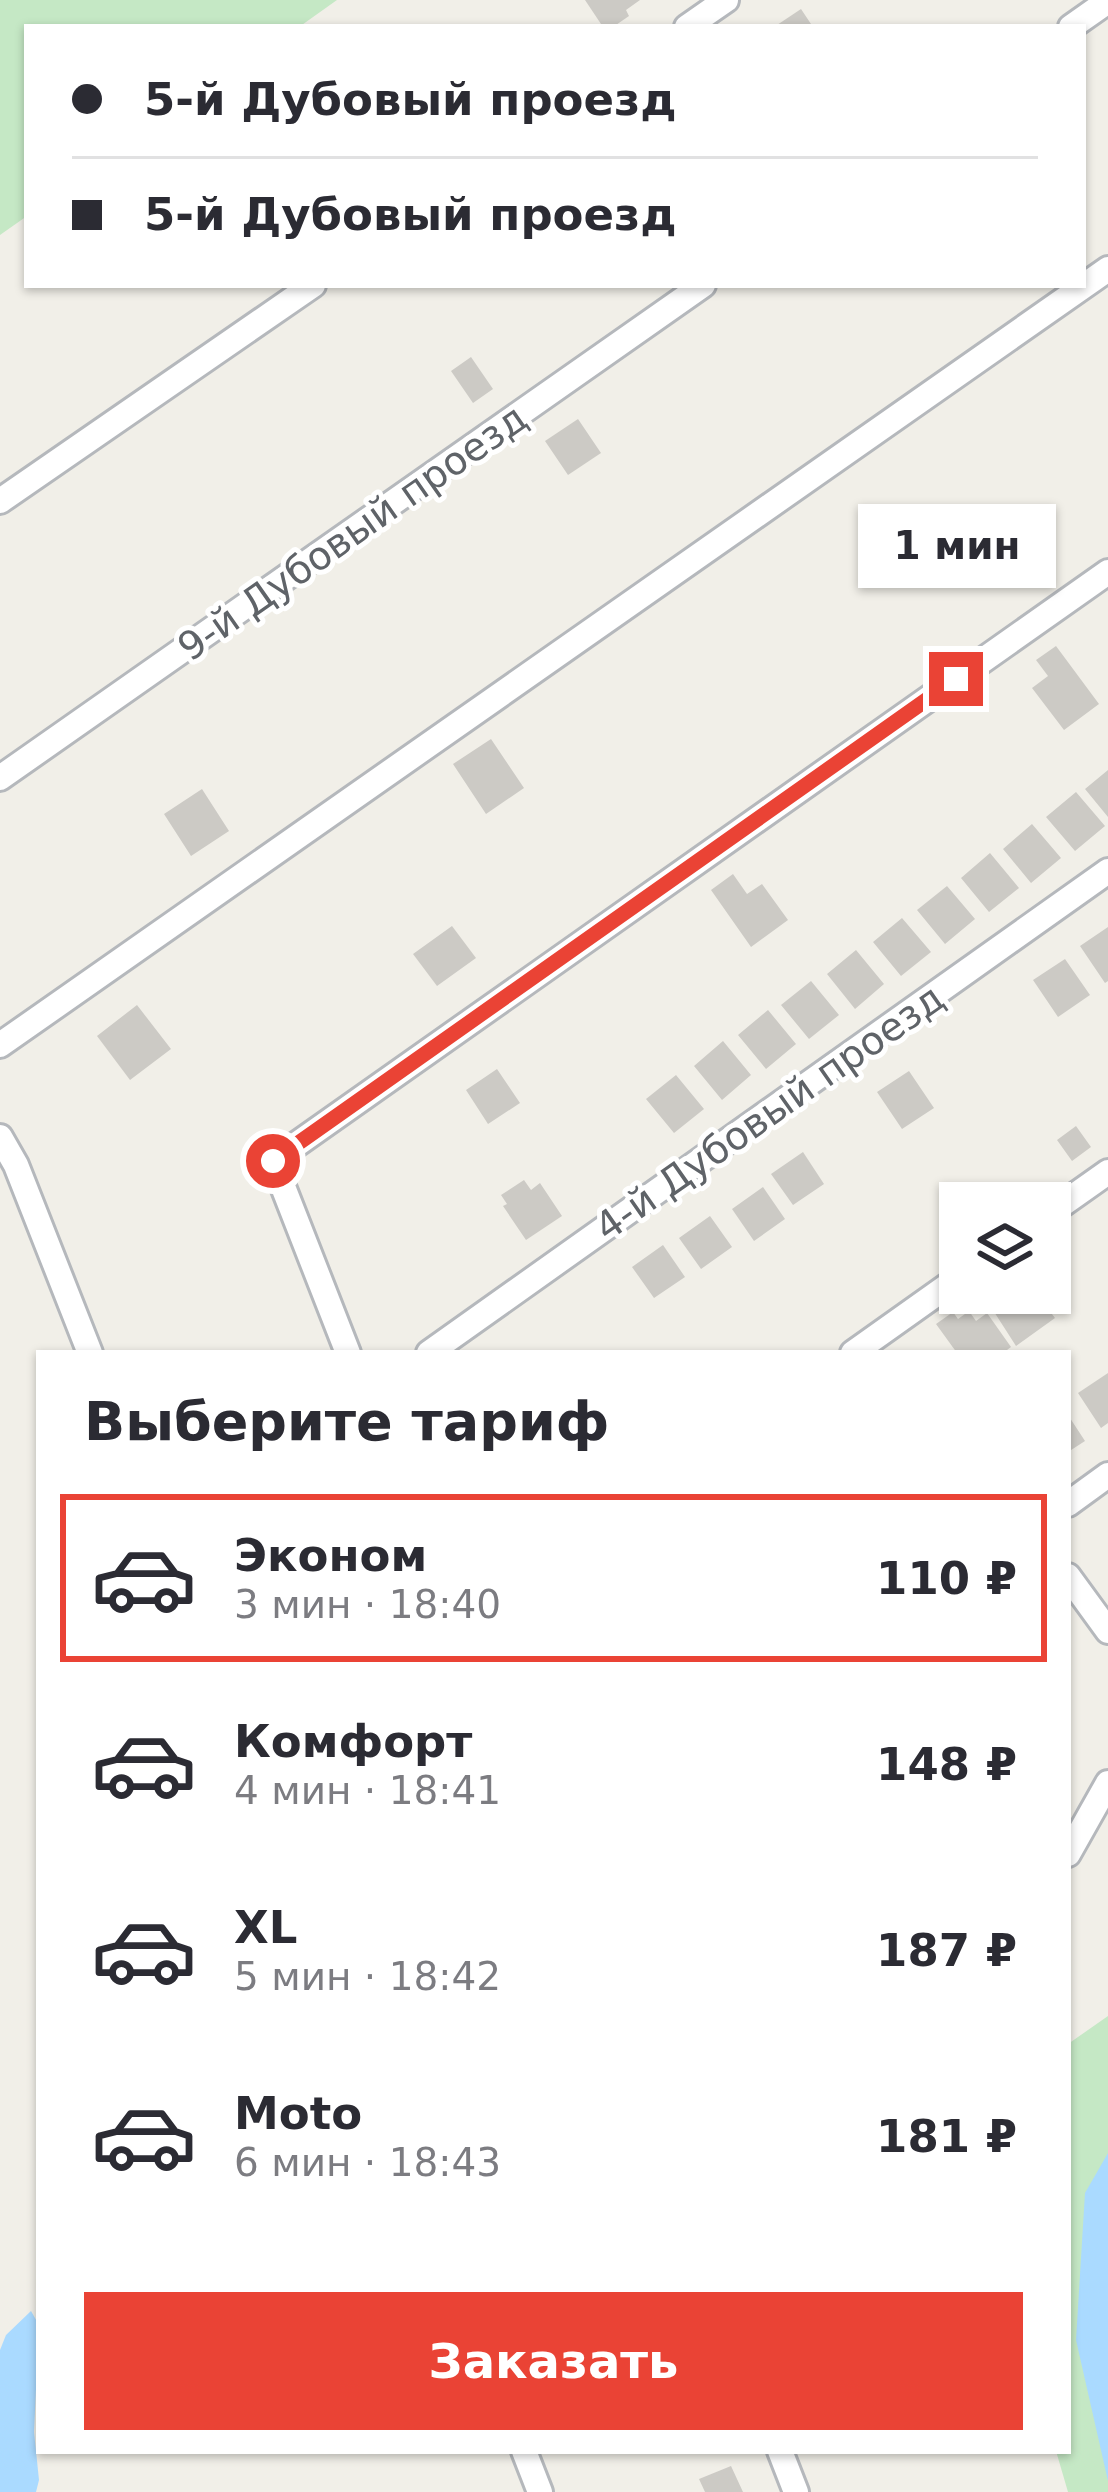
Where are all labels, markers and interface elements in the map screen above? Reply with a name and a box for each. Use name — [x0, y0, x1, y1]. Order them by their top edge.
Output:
text: 5-й Дубовый проезд — [144, 73, 677, 126]
text: 5-й Дубовый проезд — [144, 188, 677, 241]
street label: 9-й Дубовый проезд — [169, 395, 535, 670]
callout: 1 мин — [857, 505, 1055, 589]
text: 1 мин — [894, 523, 1020, 568]
route end — [929, 652, 983, 706]
street label: 4-й Дубовый проезд — [586, 975, 952, 1250]
route start — [246, 1134, 300, 1188]
map controls — [939, 1182, 1071, 1314]
button: layers — [939, 1182, 1071, 1314]
text: Выберите тариф — [84, 1390, 609, 1453]
icon: car — [90, 1524, 198, 1632]
text: Эконом — [234, 1529, 427, 1582]
text: 110 ₽ — [876, 1552, 1017, 1605]
text: 3 мин · 18:40 — [234, 1582, 501, 1627]
icon: car — [90, 1710, 198, 1818]
text: Комфорт — [234, 1715, 472, 1768]
text: 148 ₽ — [876, 1738, 1017, 1791]
text: 4 мин · 18:41 — [234, 1768, 501, 1813]
icon: car — [90, 1896, 198, 2004]
text: XL — [234, 1901, 297, 1954]
text: 187 ₽ — [876, 1924, 1017, 1977]
text: 5 мин · 18:42 — [234, 1954, 501, 1999]
icon: car — [90, 2082, 198, 2190]
text: Moto — [234, 2087, 362, 2140]
text: 181 ₽ — [876, 2110, 1017, 2163]
text: 6 мин · 18:43 — [234, 2140, 501, 2185]
button: Заказать — [84, 2292, 1023, 2430]

